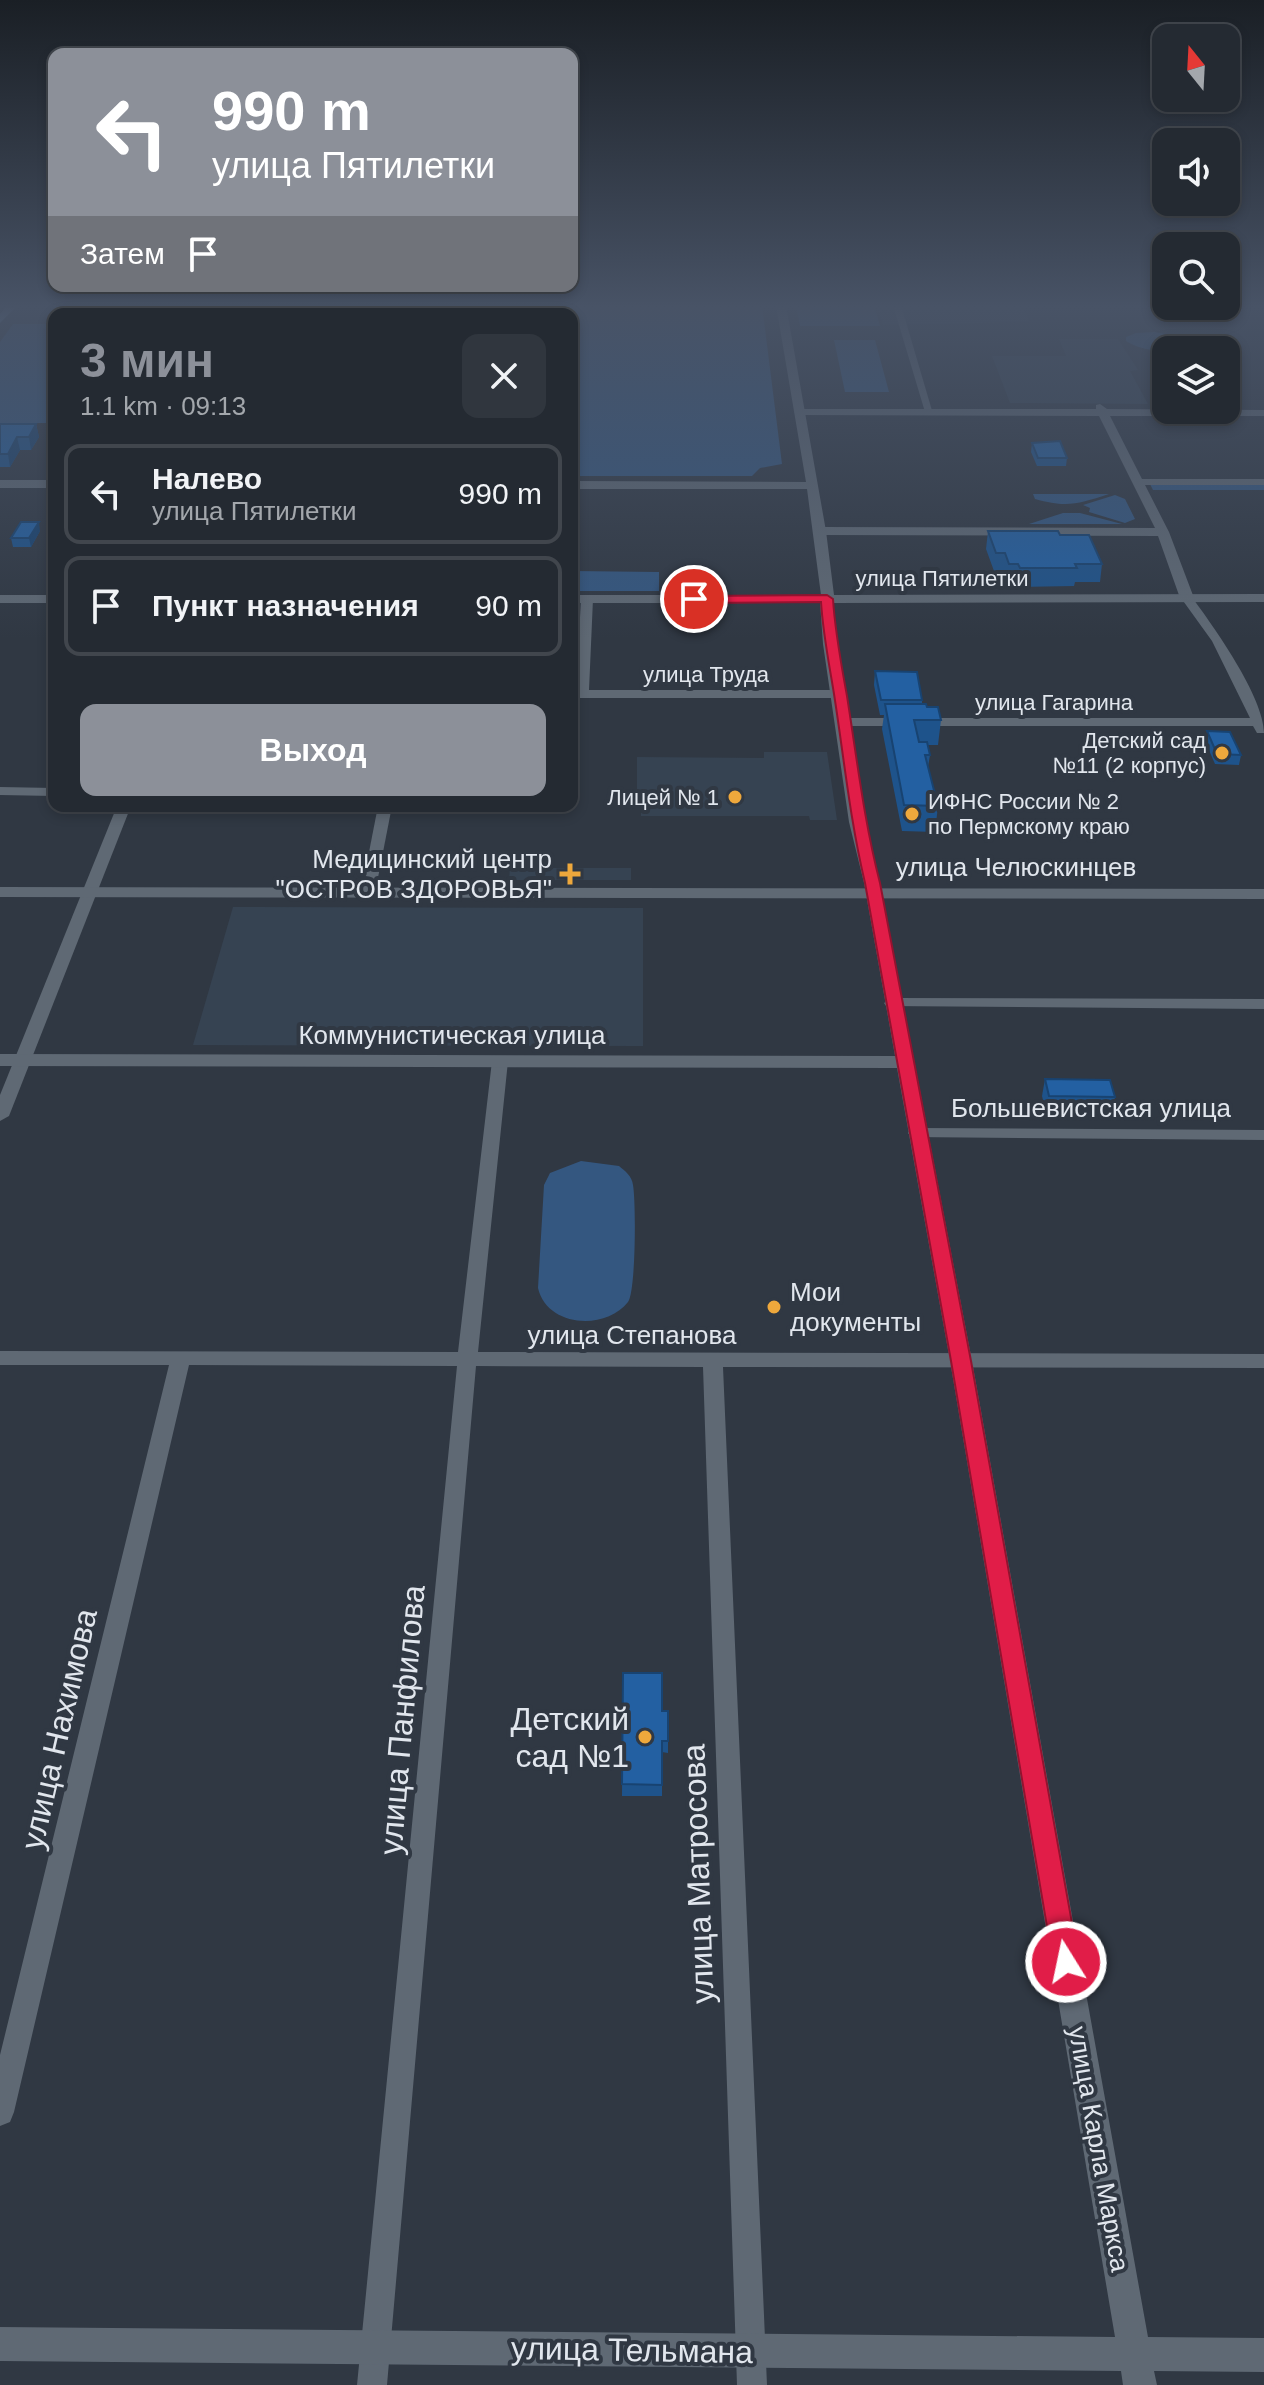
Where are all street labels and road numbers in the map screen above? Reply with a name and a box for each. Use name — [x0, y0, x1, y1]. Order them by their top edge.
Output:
street label: улица Пятилетки — [855, 566, 1029, 591]
street label: улица Труда — [643, 662, 770, 687]
street label: улица Гагарина — [975, 690, 1134, 715]
street label: улица Челюскинцев — [896, 852, 1136, 882]
street label: Коммунистическая улица — [298, 1020, 606, 1050]
street label: Большевистская улица — [951, 1093, 1232, 1123]
street label: улица Степанова — [528, 1320, 737, 1350]
street label: улица Панфилова — [372, 1583, 432, 1856]
street label: улица Нахимова — [14, 1605, 104, 1853]
street label: улица Матросова — [675, 1743, 721, 2004]
street label: улица Карла Маркса — [1063, 2024, 1135, 2275]
street label: улица Тельмана — [511, 2330, 753, 2370]

